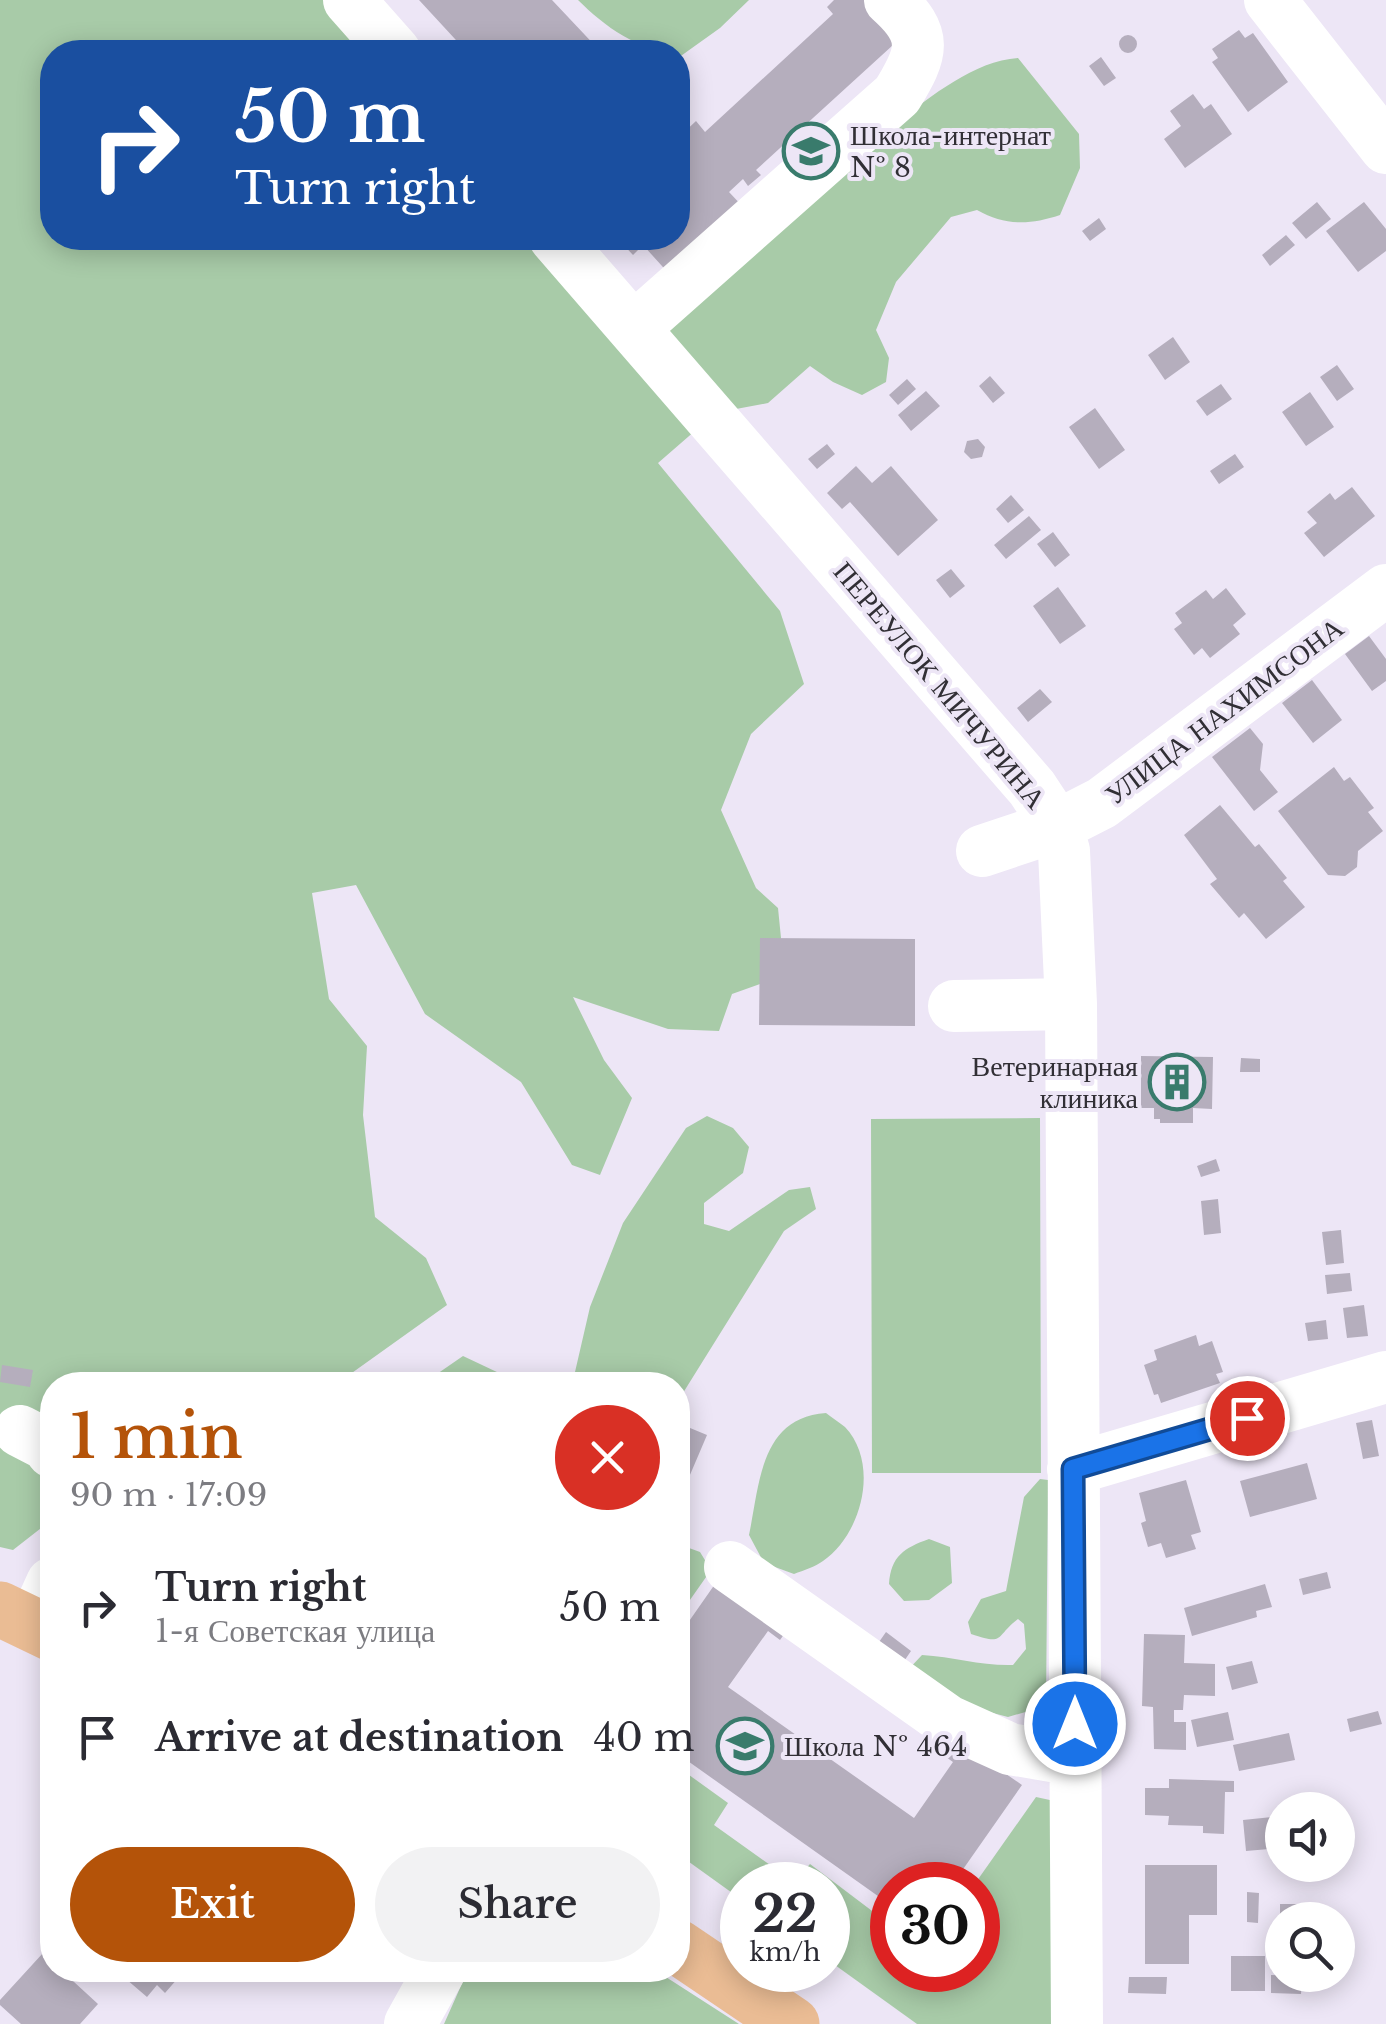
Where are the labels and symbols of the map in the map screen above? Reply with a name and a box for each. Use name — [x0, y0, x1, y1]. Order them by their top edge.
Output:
place label: Школа-интернат № 8 — [850, 118, 1051, 185]
school or university icon: Школа-интернат № 8 — [781, 121, 841, 181]
street label: ПЕРЕУЛОК МИЧУРИНА — [826, 555, 1054, 817]
street label: УЛИЦА НАХИМСОНА — [1098, 610, 1351, 812]
place label: Ветеринарная клиника — [972, 1049, 1139, 1116]
building icon: Ветеринарная клиника — [1147, 1052, 1207, 1112]
pin — [1205, 1376, 1290, 1461]
position arrow — [1023, 1672, 1127, 1776]
school or university icon: Школа № 464 — [715, 1716, 775, 1776]
place label: Школа № 464 — [784, 1729, 967, 1764]
speed limit sign: 30 — [870, 1862, 1000, 1992]

